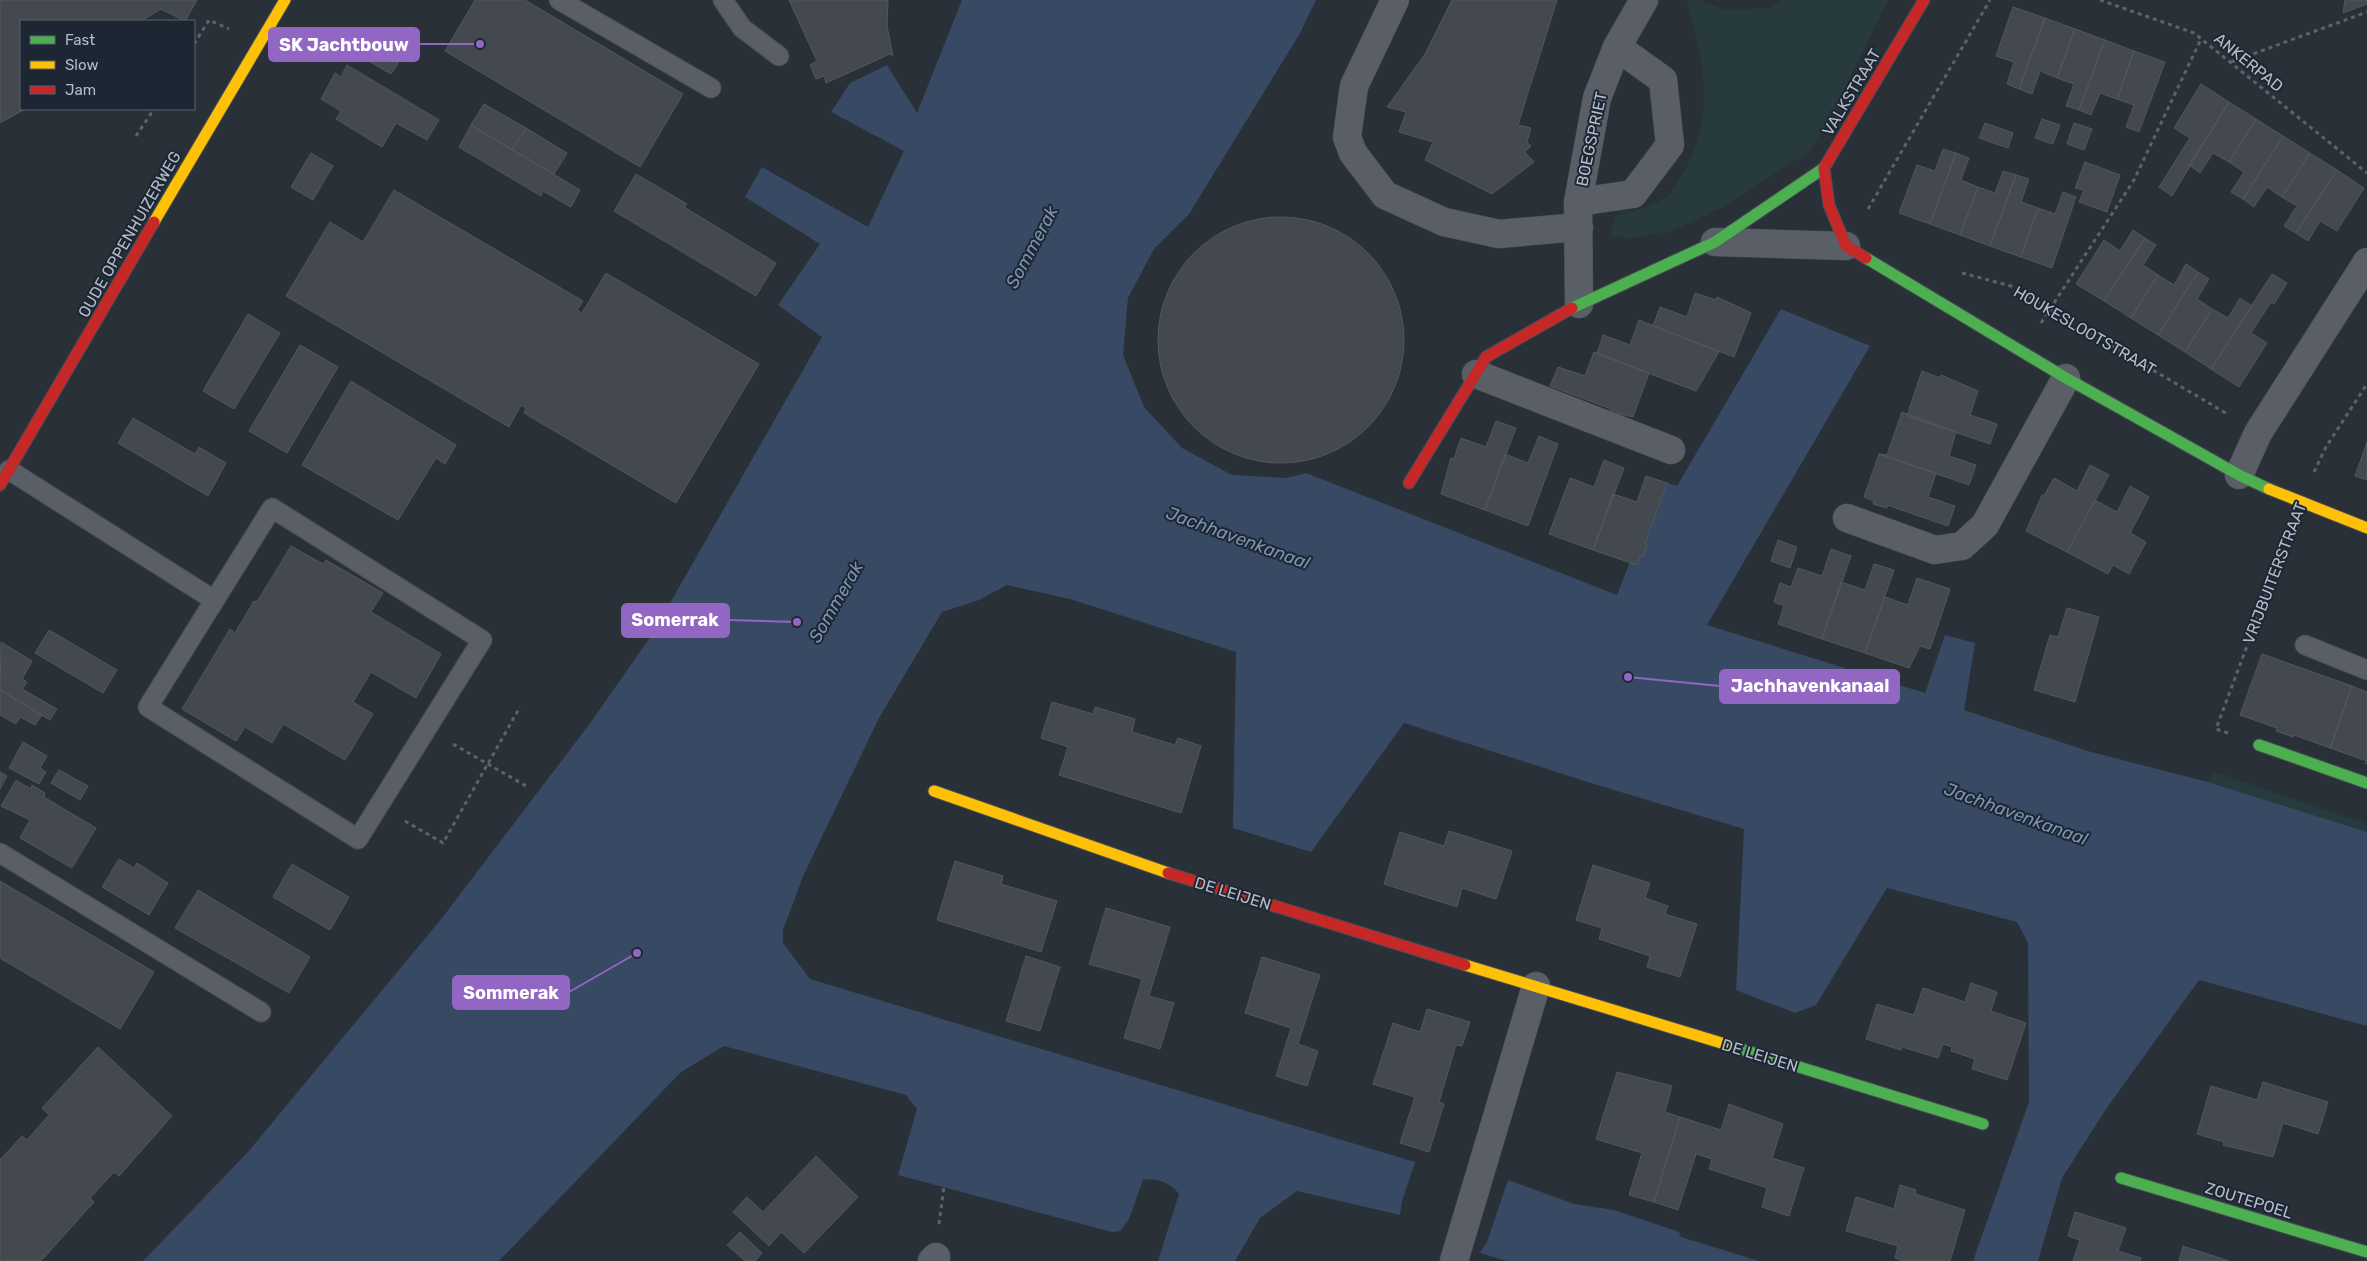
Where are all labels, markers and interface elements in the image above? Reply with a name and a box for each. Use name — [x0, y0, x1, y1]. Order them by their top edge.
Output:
legend — [20, 20, 195, 110]
callout: SK Jachtbouw — [269, 28, 419, 61]
street label: ANKERPAD — [2210, 29, 2287, 96]
text: Fast — [65, 31, 95, 49]
text: SK Jachtbouw — [279, 34, 409, 56]
street label: VALKSTRAAT — [1818, 45, 1885, 139]
text: Slow — [65, 56, 98, 74]
text: Jam — [65, 81, 96, 99]
street label: BOEGSPRIET — [1572, 90, 1611, 188]
street label: OUDE OPPENHUIZERWEG — [74, 148, 185, 321]
water label: Sommerak — [1001, 201, 1063, 292]
street label: HOUKESLOOTSTRAAT — [2010, 282, 2159, 379]
street label: VRIJBUITERSTRAAT — [2239, 500, 2310, 647]
water label: Jachhavenkanaal — [1163, 502, 1313, 574]
water label: Sommerak — [804, 557, 868, 647]
callout: Somerrak — [622, 604, 729, 637]
text: Somerrak — [631, 609, 719, 631]
callout: Jachhavenkanaal — [1720, 670, 1899, 703]
text: Jachhavenkanaal — [1731, 675, 1889, 697]
water label: Jachhavenkanaal — [1941, 778, 2091, 850]
street label: DE LEIJEN — [1192, 873, 1273, 914]
callout: Sommerak — [453, 976, 569, 1009]
text: Sommerak — [463, 982, 559, 1004]
street label: DE LEIJEN — [1719, 1035, 1800, 1076]
street label: ZOUTEPOEL — [2203, 1178, 2295, 1223]

